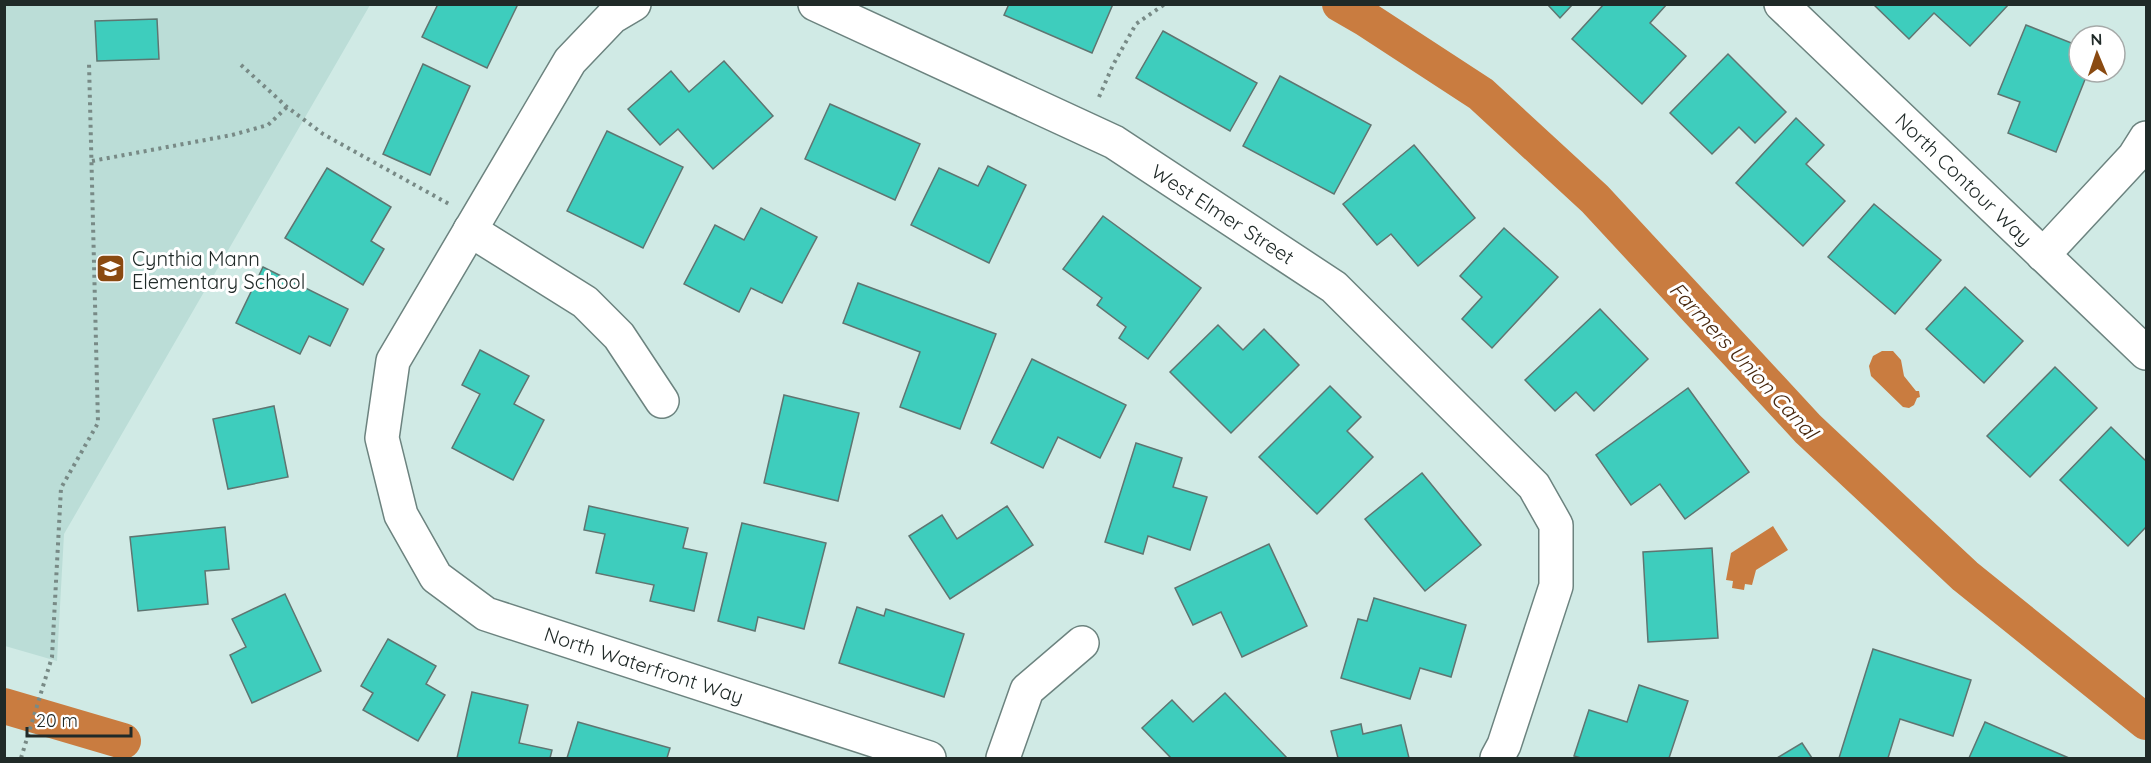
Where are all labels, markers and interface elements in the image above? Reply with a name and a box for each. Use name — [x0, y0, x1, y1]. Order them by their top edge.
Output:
north arrow — [2067, 24, 2127, 84]
text: N — [2090, 29, 2103, 49]
street label: North Contour Way — [1890, 107, 2038, 251]
street label: West Elmer Street — [1147, 159, 1299, 270]
place label: Cynthia Mann Elementary School — [132, 246, 305, 294]
school or university icon: Cynthia Mann Elementary School — [95, 253, 127, 285]
water label: Farmers Union Canal — [1664, 276, 1825, 446]
street label: North Waterfront Way — [541, 621, 747, 709]
scale bar — [27, 700, 130, 738]
text: 20 m — [36, 709, 78, 732]

